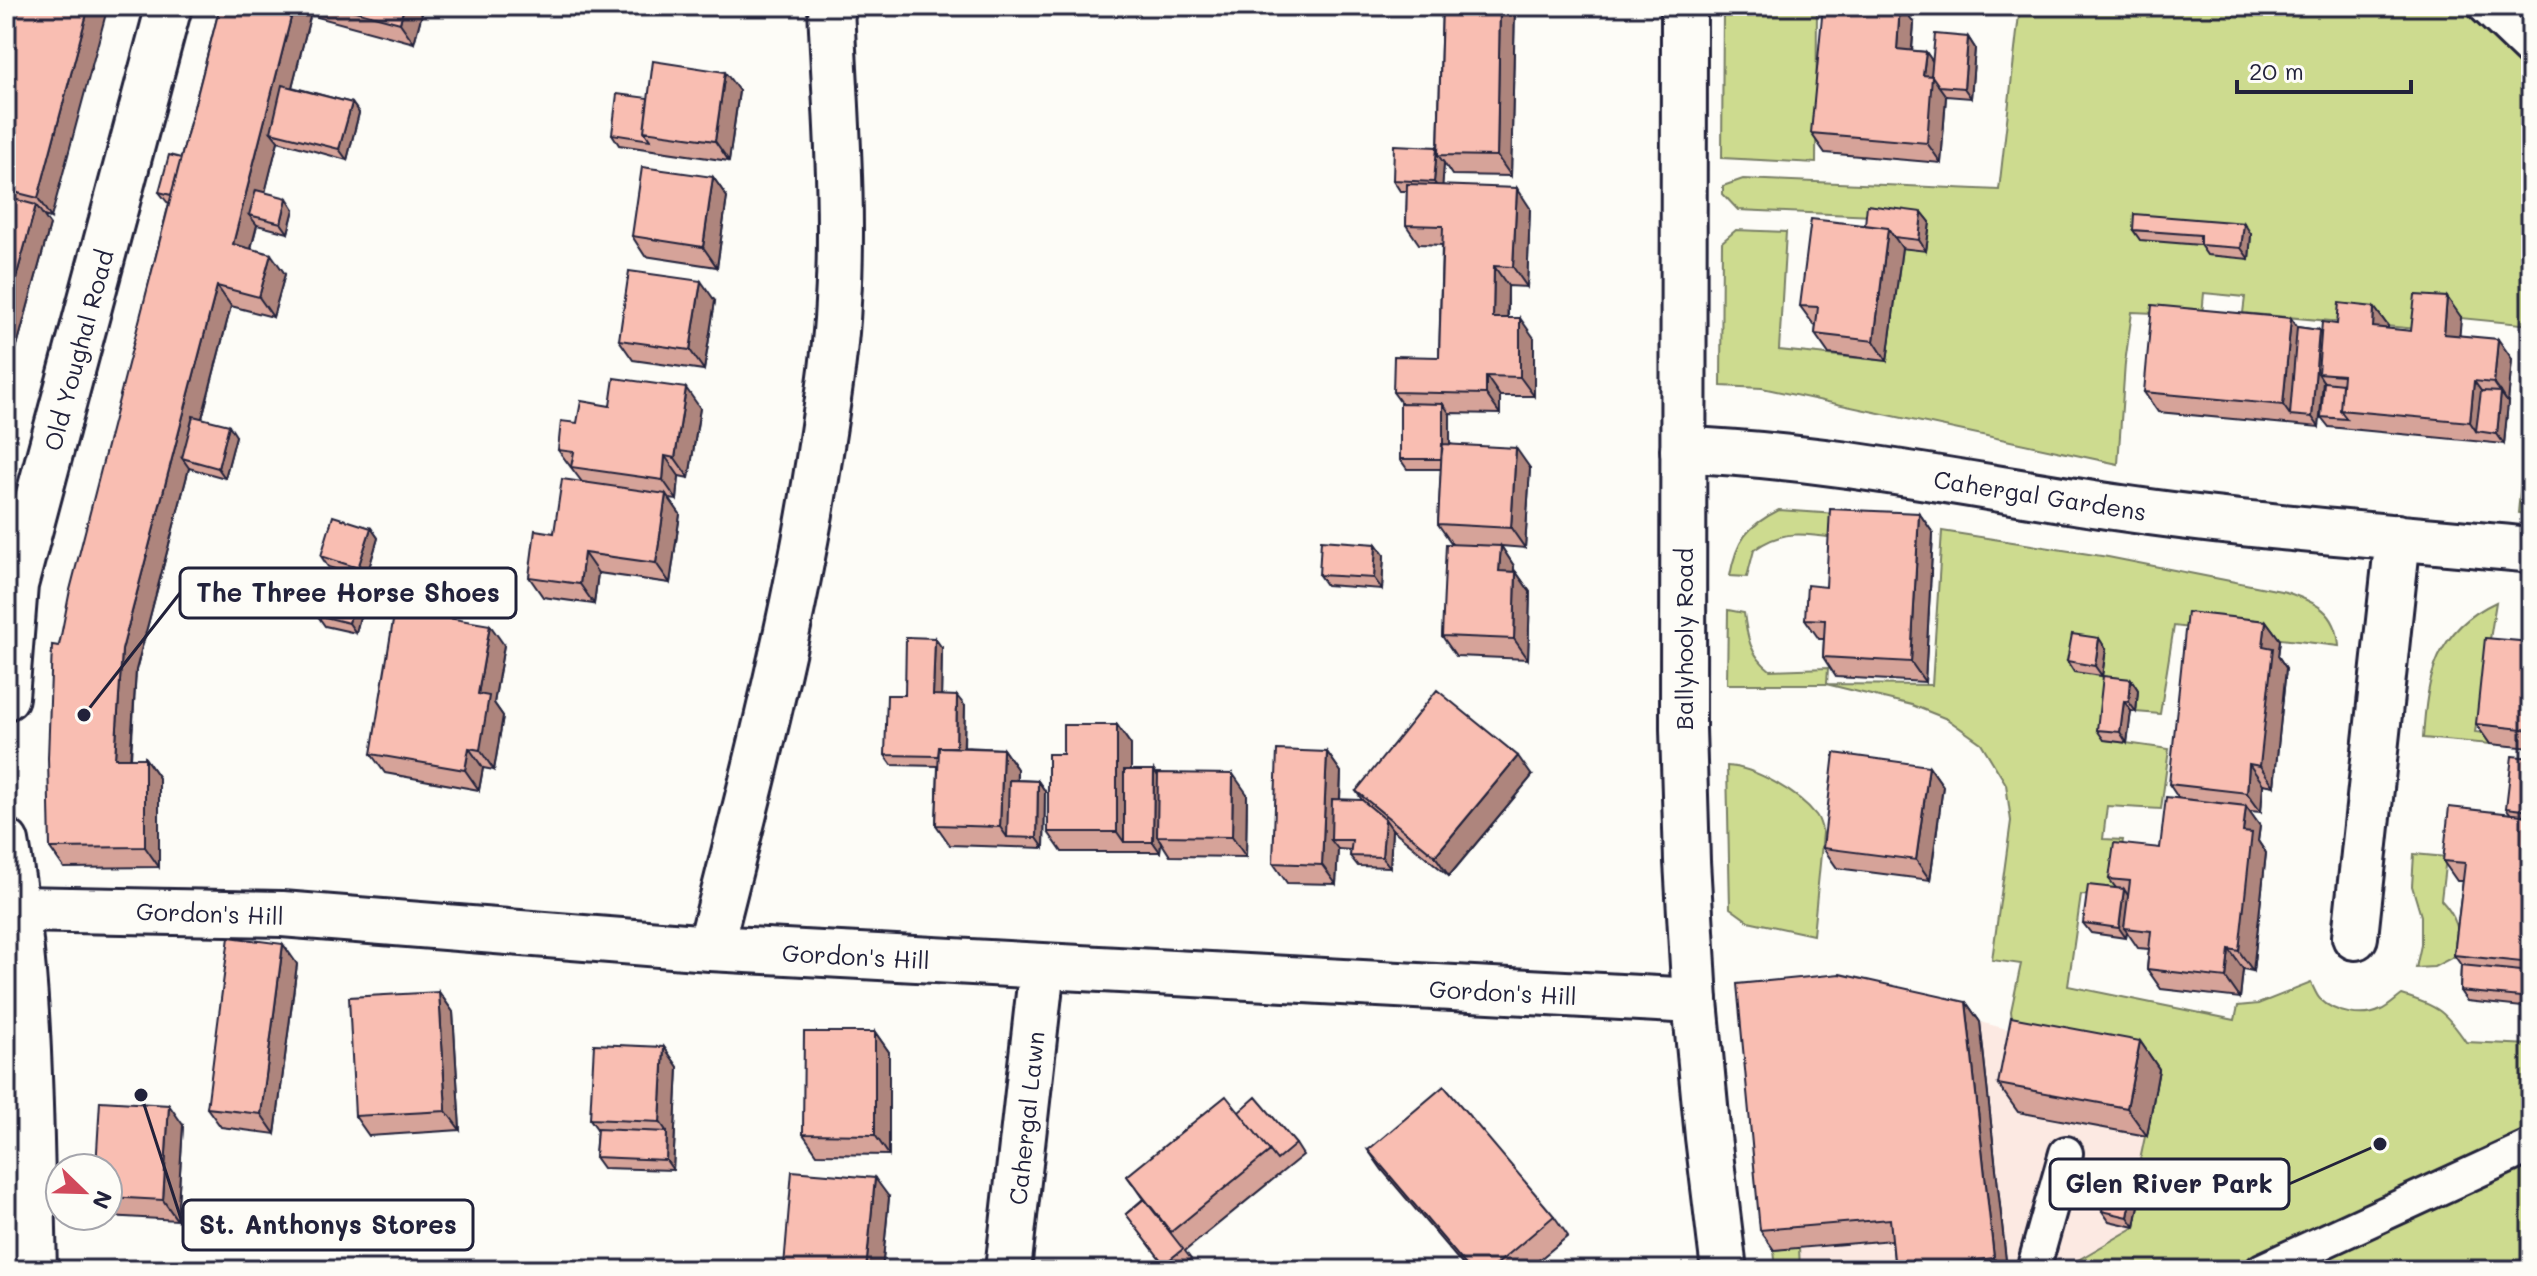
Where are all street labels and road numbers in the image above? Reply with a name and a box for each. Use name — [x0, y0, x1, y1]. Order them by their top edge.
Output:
street label: Old Youghal Road — [36, 246, 120, 454]
street label: Cahergal Gardens — [1931, 463, 2149, 527]
street label: Ballyhooly Road — [1668, 548, 1699, 730]
street label: Gordon's Hill — [136, 895, 284, 931]
street label: Gordon's Hill — [781, 937, 931, 975]
street label: Gordon's Hill — [1428, 973, 1578, 1011]
street label: Cahergal Lawn — [1001, 1030, 1051, 1206]

